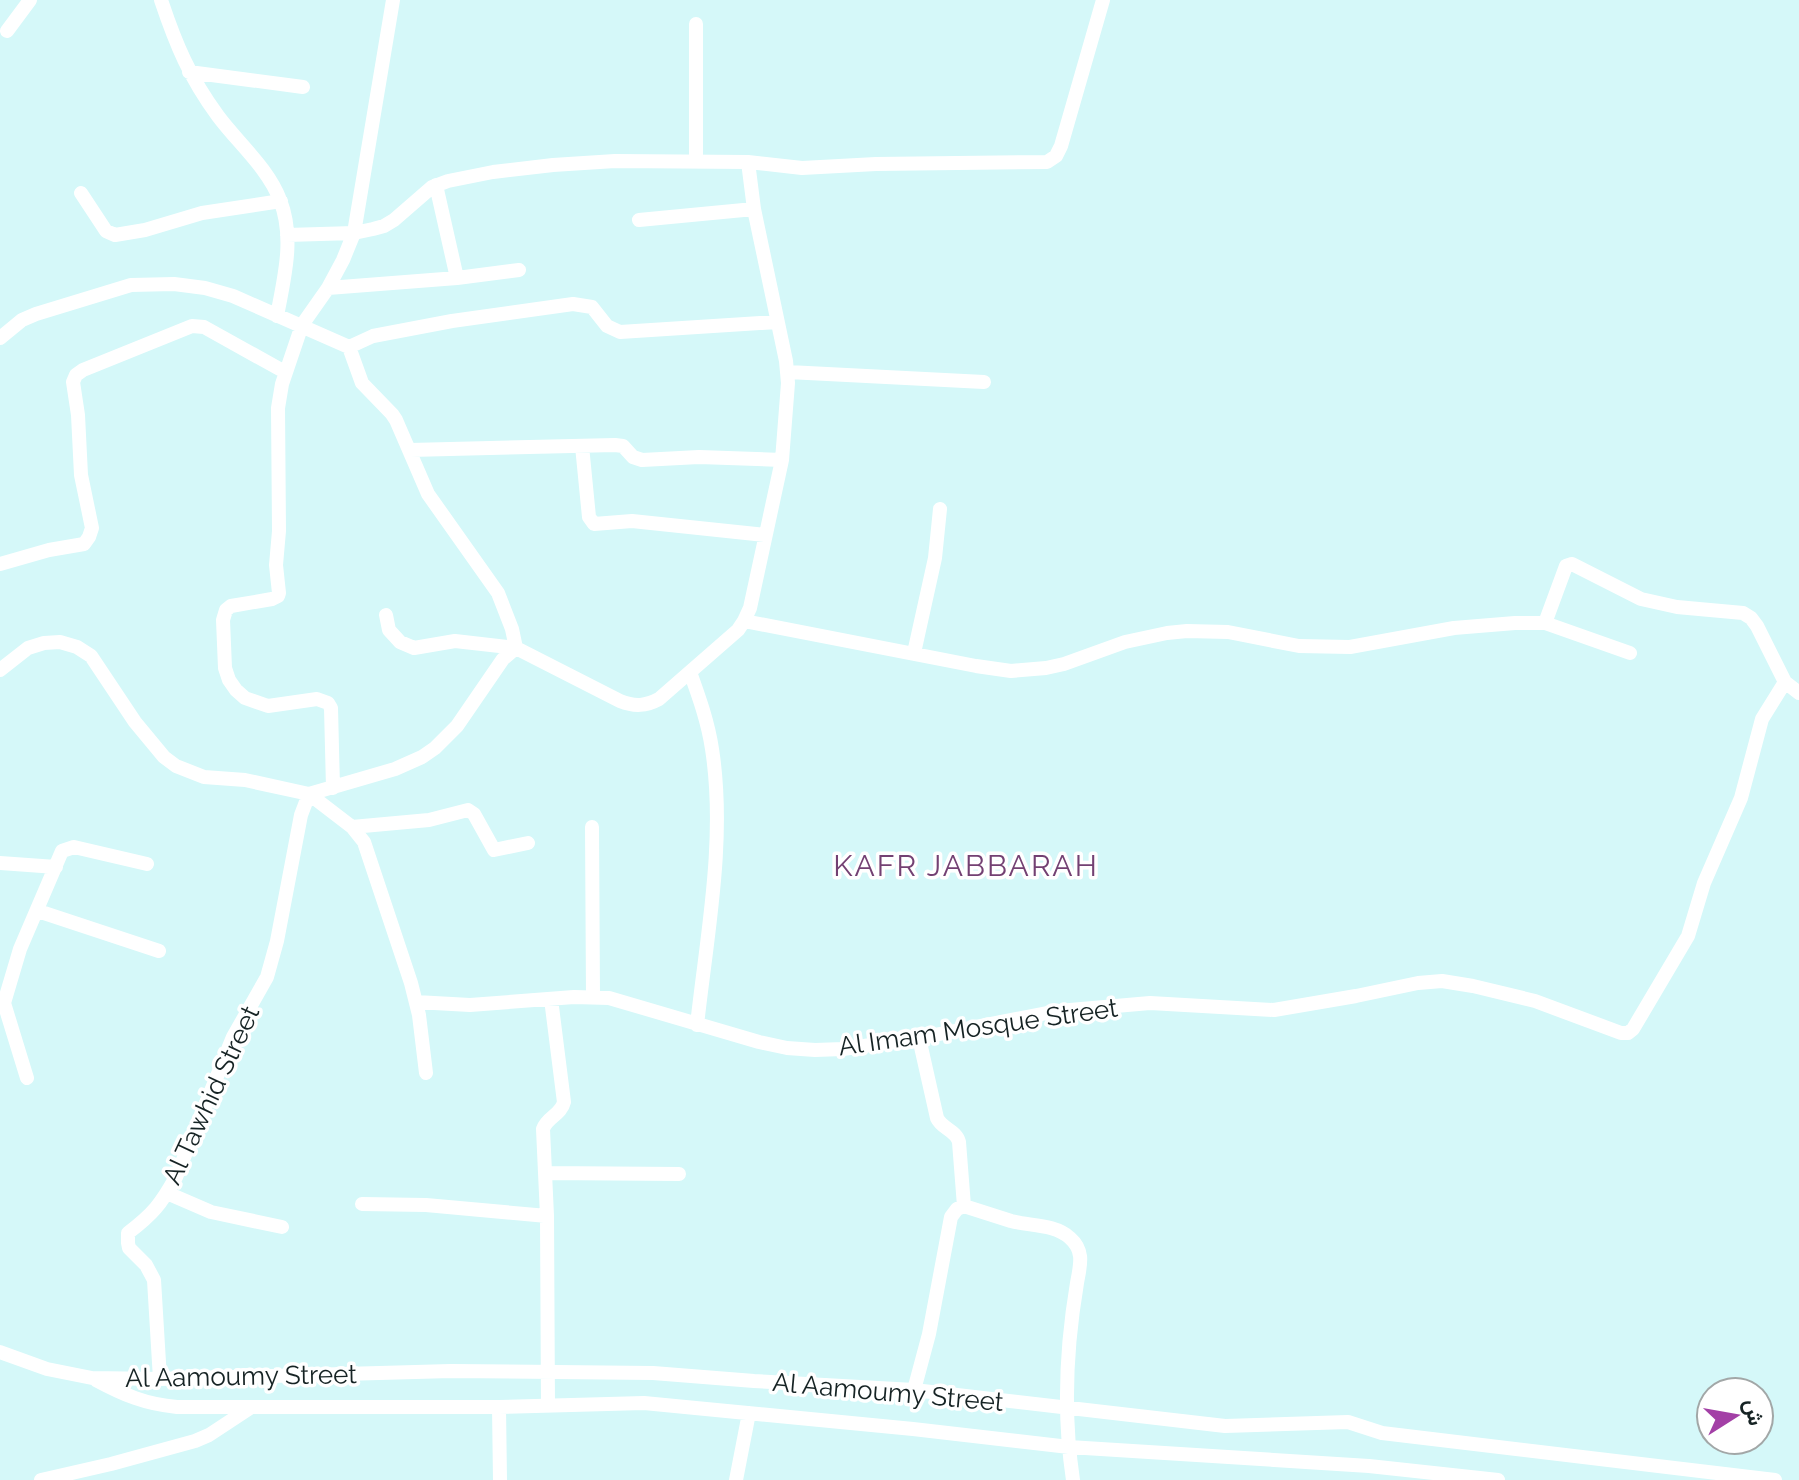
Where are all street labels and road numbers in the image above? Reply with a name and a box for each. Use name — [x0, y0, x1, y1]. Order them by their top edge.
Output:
street label: Al Imam Mosque Street — [836, 993, 1120, 1061]
street label: Al Tawhid Street — [157, 1001, 266, 1189]
street label: Al Aamoumy Street — [125, 1359, 357, 1393]
street label: Al Aamoumy Street — [771, 1367, 1005, 1417]

